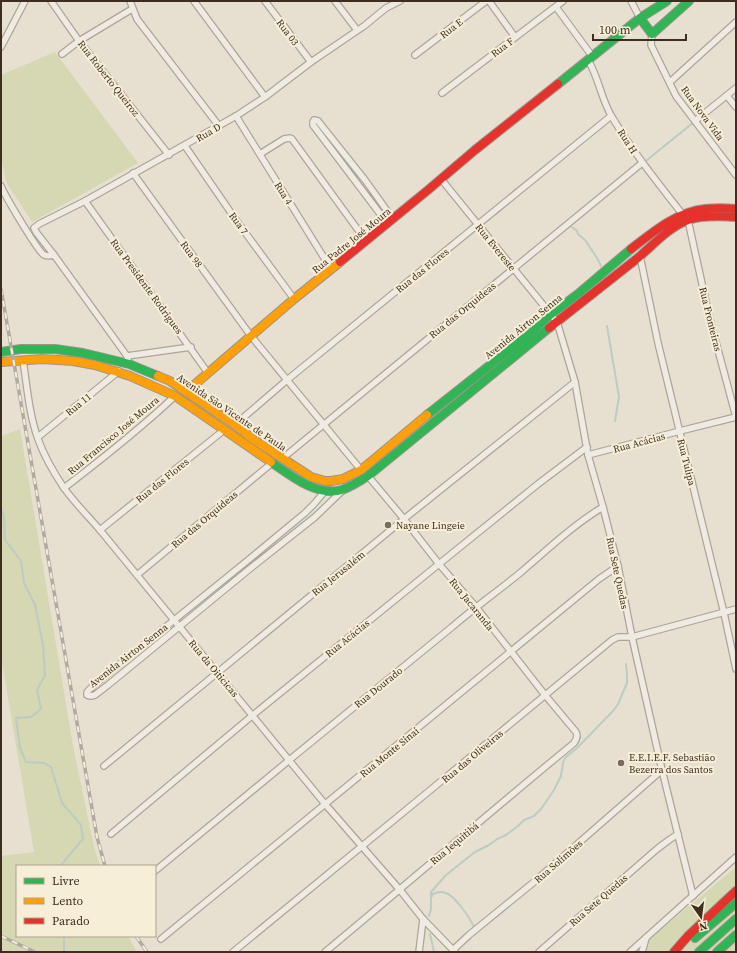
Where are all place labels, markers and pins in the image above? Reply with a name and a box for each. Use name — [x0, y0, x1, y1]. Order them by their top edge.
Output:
place label: Nayane Lingeie — [396, 519, 465, 532]
marker: Nayane Lingeie — [383, 520, 393, 530]
place label: E.E.I.E.F. Sebastião Bezerra dos Santos — [629, 751, 716, 776]
marker: E.E.I.E.F. Sebastião Bezerra dos Santos — [616, 758, 626, 768]

